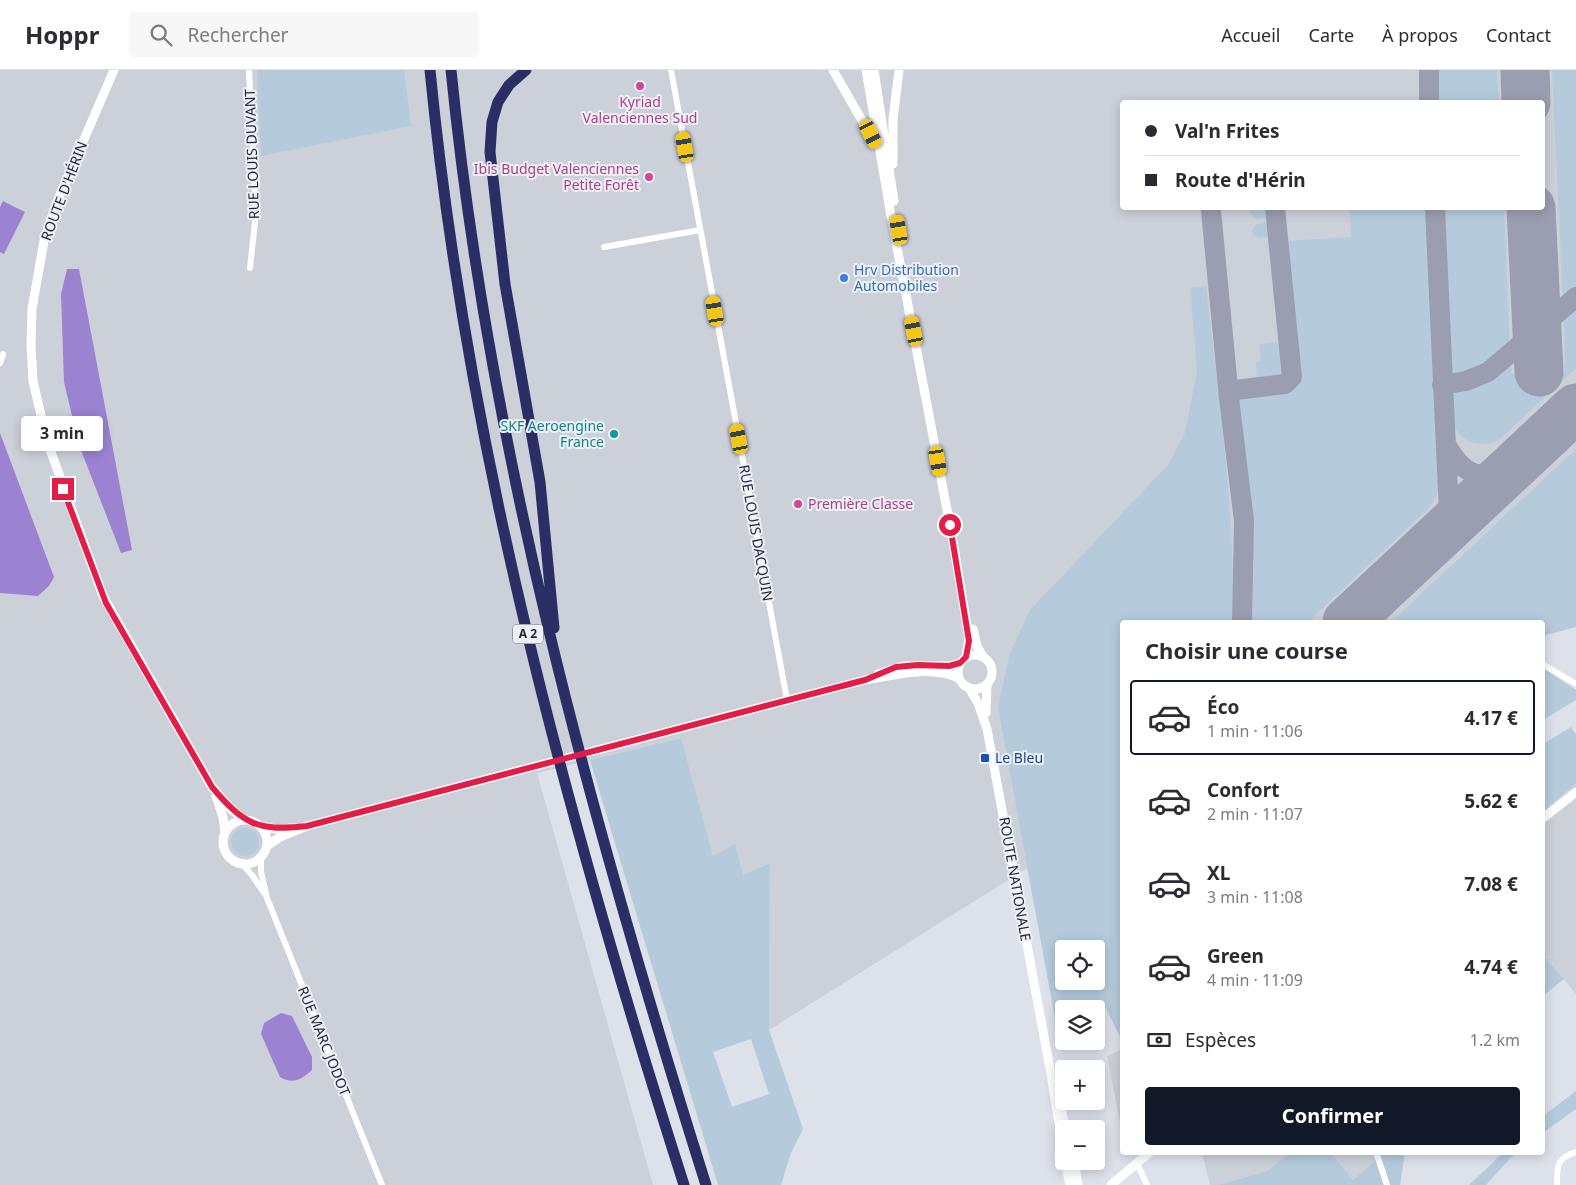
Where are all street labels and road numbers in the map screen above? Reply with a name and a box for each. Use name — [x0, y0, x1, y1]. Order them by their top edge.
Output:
street label: RUE LOUIS DUVANT — [240, 88, 263, 219]
street label: ROUTE D'HÉRIN — [36, 139, 91, 243]
street label: RUE LOUIS DACQUIN — [735, 463, 778, 603]
road number: A 2 — [513, 624, 543, 644]
street label: ROUTE NATIONALE — [995, 815, 1036, 943]
street label: RUE MARC JODOT — [294, 983, 355, 1099]

